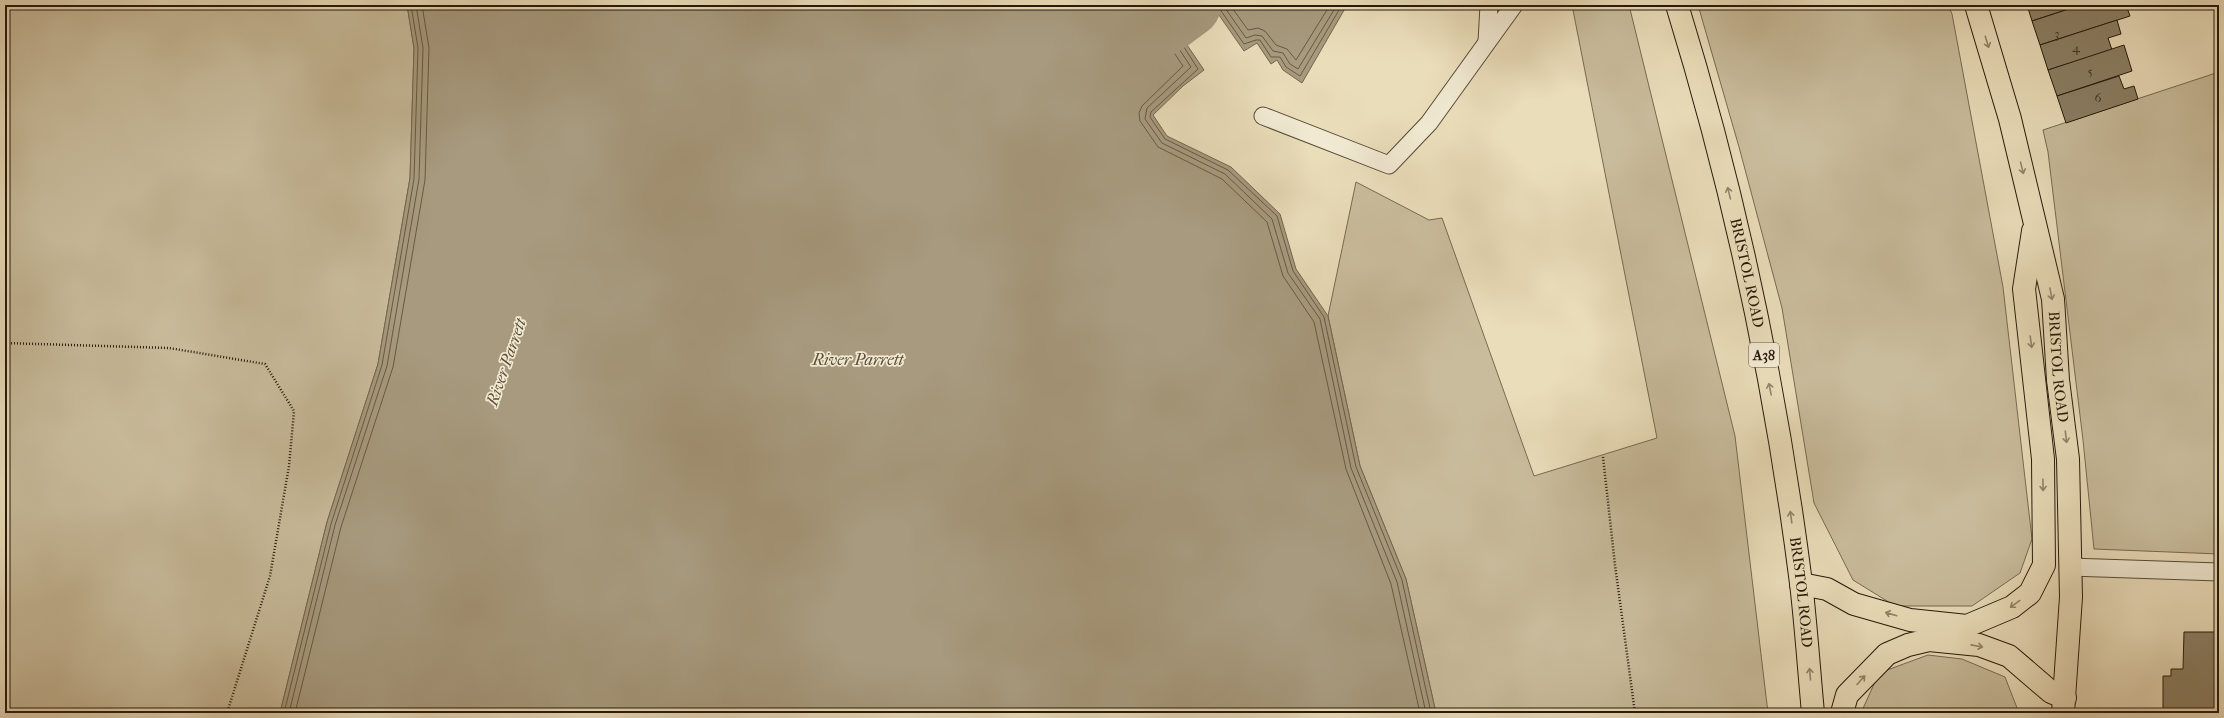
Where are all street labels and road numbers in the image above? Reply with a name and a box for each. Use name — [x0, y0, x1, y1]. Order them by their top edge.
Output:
street label: BRISTOL ROAD — [1726, 216, 1768, 329]
street label: BRISTOL ROAD — [2045, 311, 2072, 423]
road number: A38 — [1749, 343, 1779, 367]
street label: BRISTOL ROAD — [1786, 536, 1816, 648]

